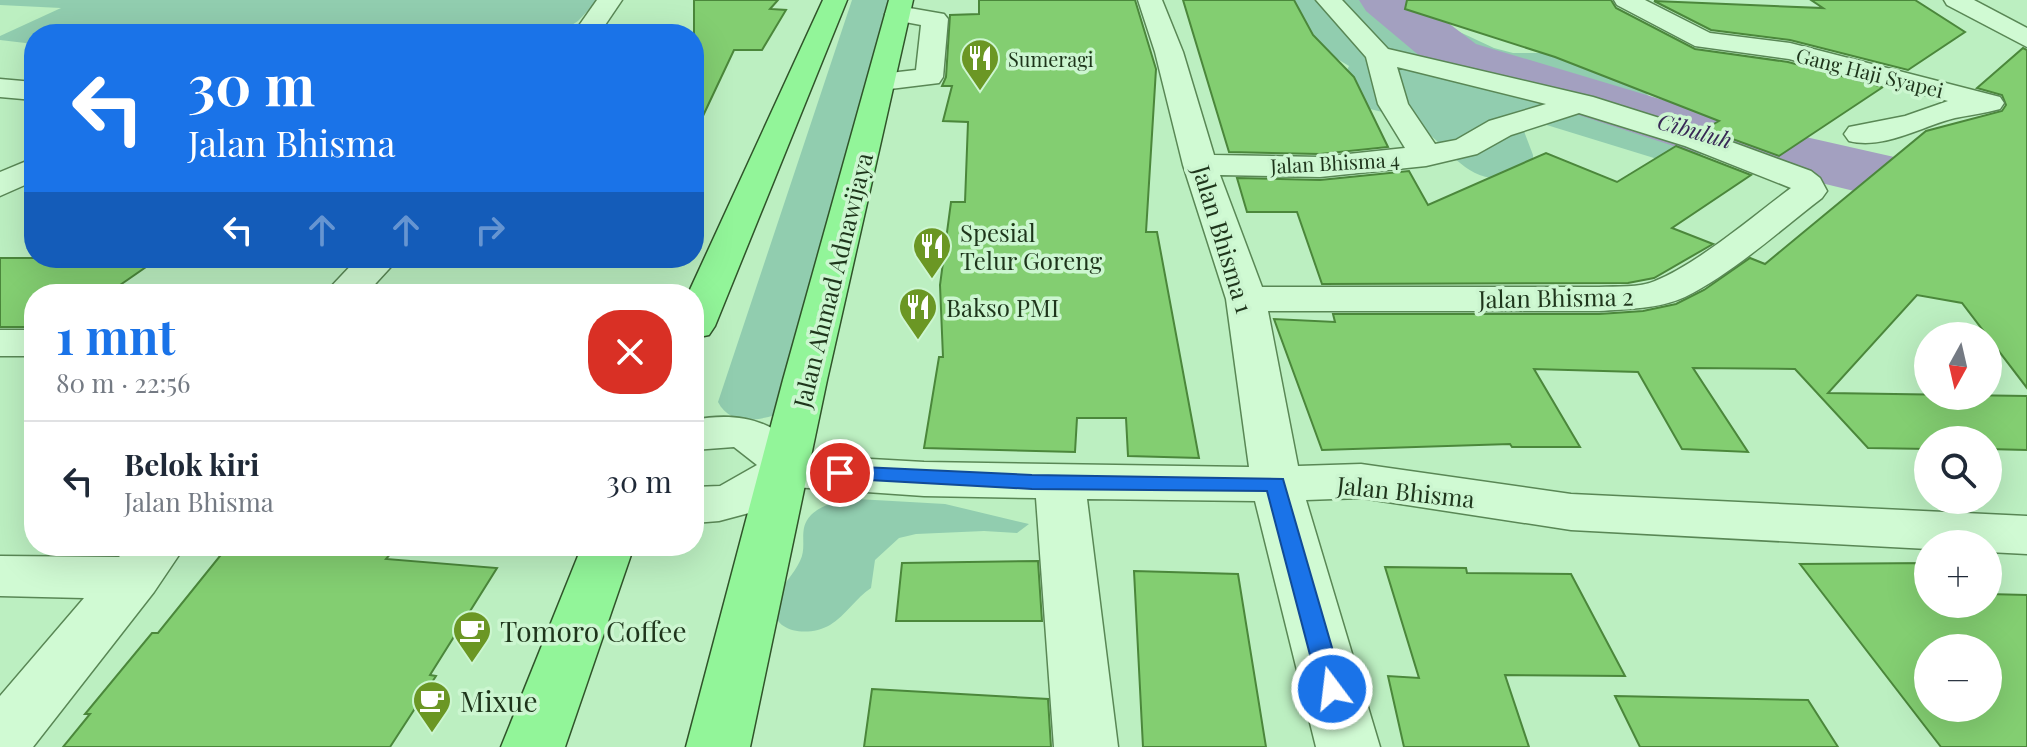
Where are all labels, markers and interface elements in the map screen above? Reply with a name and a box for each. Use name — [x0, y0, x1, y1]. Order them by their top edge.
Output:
restaurant icon: Sumeragi — [959, 37, 1001, 92]
street label: Gang Haji Syapei — [1794, 41, 1947, 103]
place label: Sumeragi — [1008, 45, 1094, 72]
text: 30 m — [188, 46, 315, 121]
icon: left — [56, 56, 160, 160]
water label: Cibuluh — [1654, 105, 1736, 155]
text: Jalan Bhisma — [188, 118, 395, 166]
street label: Jalan Bhisma 4 — [1269, 145, 1400, 179]
street label: Jalan Ahmad Adnawijaya — [785, 149, 879, 412]
street label: Jalan Bhisma 1 — [1186, 160, 1262, 317]
icon: left — [216, 208, 260, 252]
icon: ahead — [300, 208, 344, 252]
icon: ahead — [384, 208, 428, 252]
icon: right — [468, 208, 512, 252]
place label: Spesial Telur Goreng — [960, 216, 1102, 276]
restaurant icon: Spesial Telur Goreng — [911, 225, 953, 280]
street label: Jalan Bhisma 2 — [1477, 280, 1634, 314]
restaurant icon: Bakso PMI — [897, 286, 939, 341]
place label: Bakso PMI — [946, 291, 1059, 323]
text: 1 mnt — [56, 303, 175, 367]
button: close — [588, 310, 672, 394]
north arrow — [1914, 322, 2002, 410]
map controls — [1914, 322, 2002, 722]
text: 80 m · 22:56 — [56, 365, 191, 400]
button: search — [1914, 426, 2002, 514]
pin — [806, 439, 874, 507]
text: Belok kiri — [124, 444, 259, 484]
icon: arrive — [818, 451, 862, 495]
icon: left — [56, 459, 100, 503]
text: 30 m — [606, 461, 672, 501]
street label: Jalan Bhisma — [1335, 468, 1476, 514]
text: Jalan Bhisma — [124, 484, 274, 519]
button: + — [1914, 530, 2002, 618]
cafe icon: Tomoro Coffee — [451, 609, 493, 664]
place label: Tomoro Coffee — [500, 612, 687, 649]
button: − — [1914, 634, 2002, 722]
position arrow — [1290, 647, 1374, 731]
cafe icon: Mixue — [411, 679, 453, 734]
place label: Mixue — [460, 682, 538, 719]

